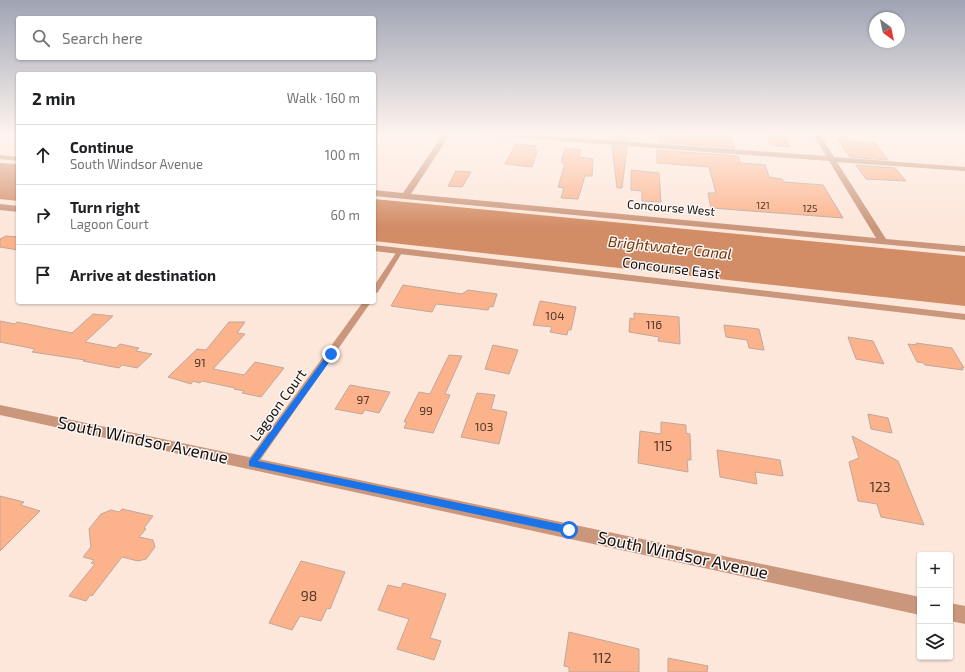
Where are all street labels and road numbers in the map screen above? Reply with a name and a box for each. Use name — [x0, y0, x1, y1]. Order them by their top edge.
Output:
street label: Concourse West — [627, 196, 716, 218]
street label: Concourse East — [621, 253, 721, 282]
street label: Lagoon Court — [246, 365, 309, 444]
street label: South Windsor Avenue — [56, 411, 230, 467]
street label: South Windsor Avenue — [596, 526, 770, 582]

